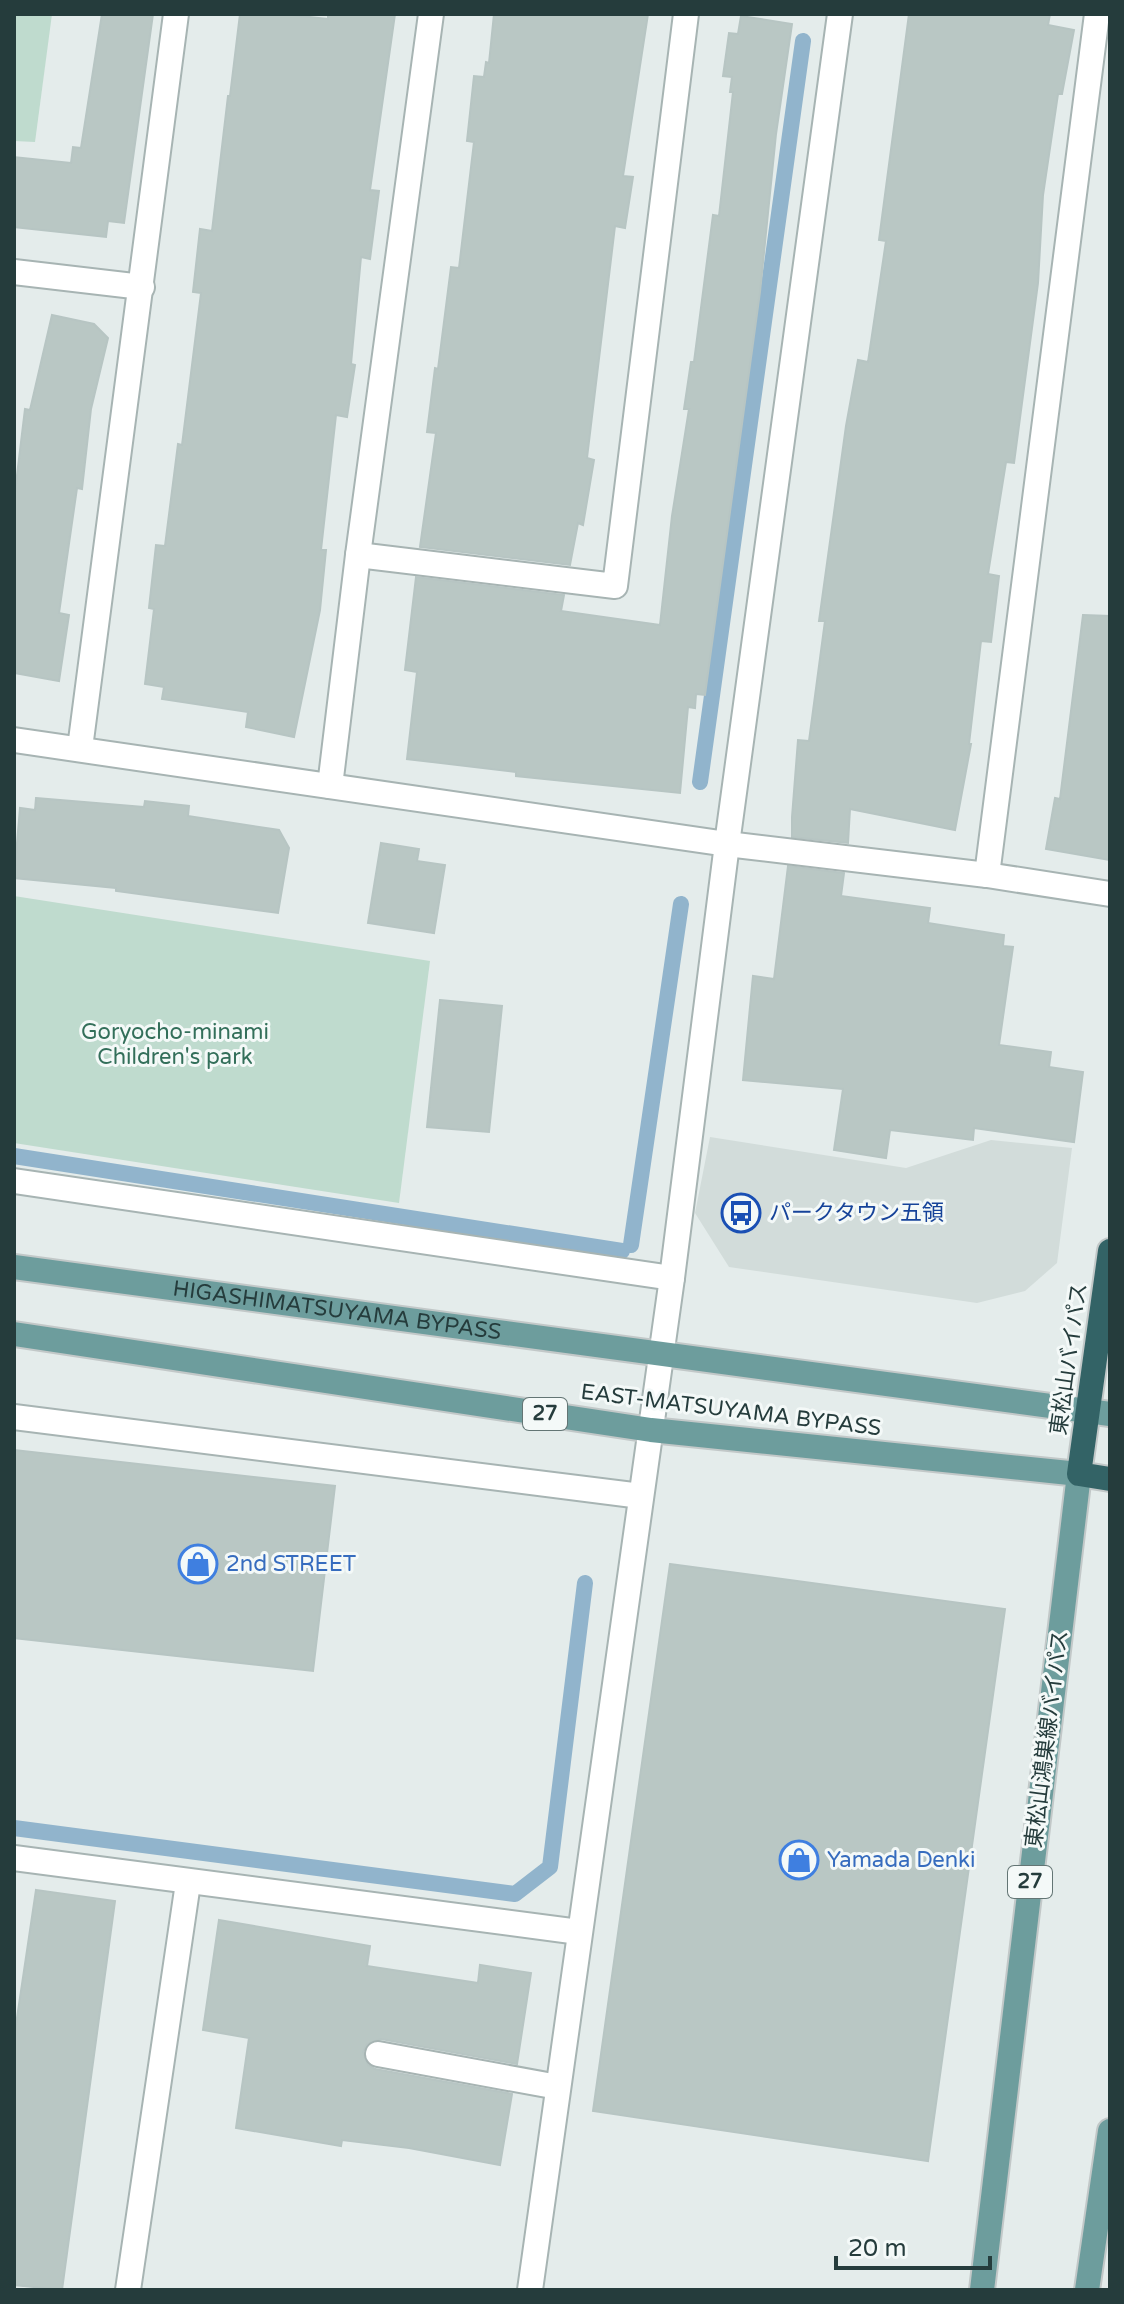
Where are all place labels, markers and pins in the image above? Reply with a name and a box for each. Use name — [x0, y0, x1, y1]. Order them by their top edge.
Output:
bus stop icon: パークタウン五領 — [720, 1192, 762, 1234]
place label: パークタウン五領 — [769, 1200, 944, 1226]
shop icon: 2nd STREET — [177, 1543, 219, 1585]
place label: 2nd STREET — [226, 1551, 357, 1577]
shop icon: Yamada Denki — [778, 1839, 820, 1881]
place label: Yamada Denki — [827, 1847, 976, 1873]

